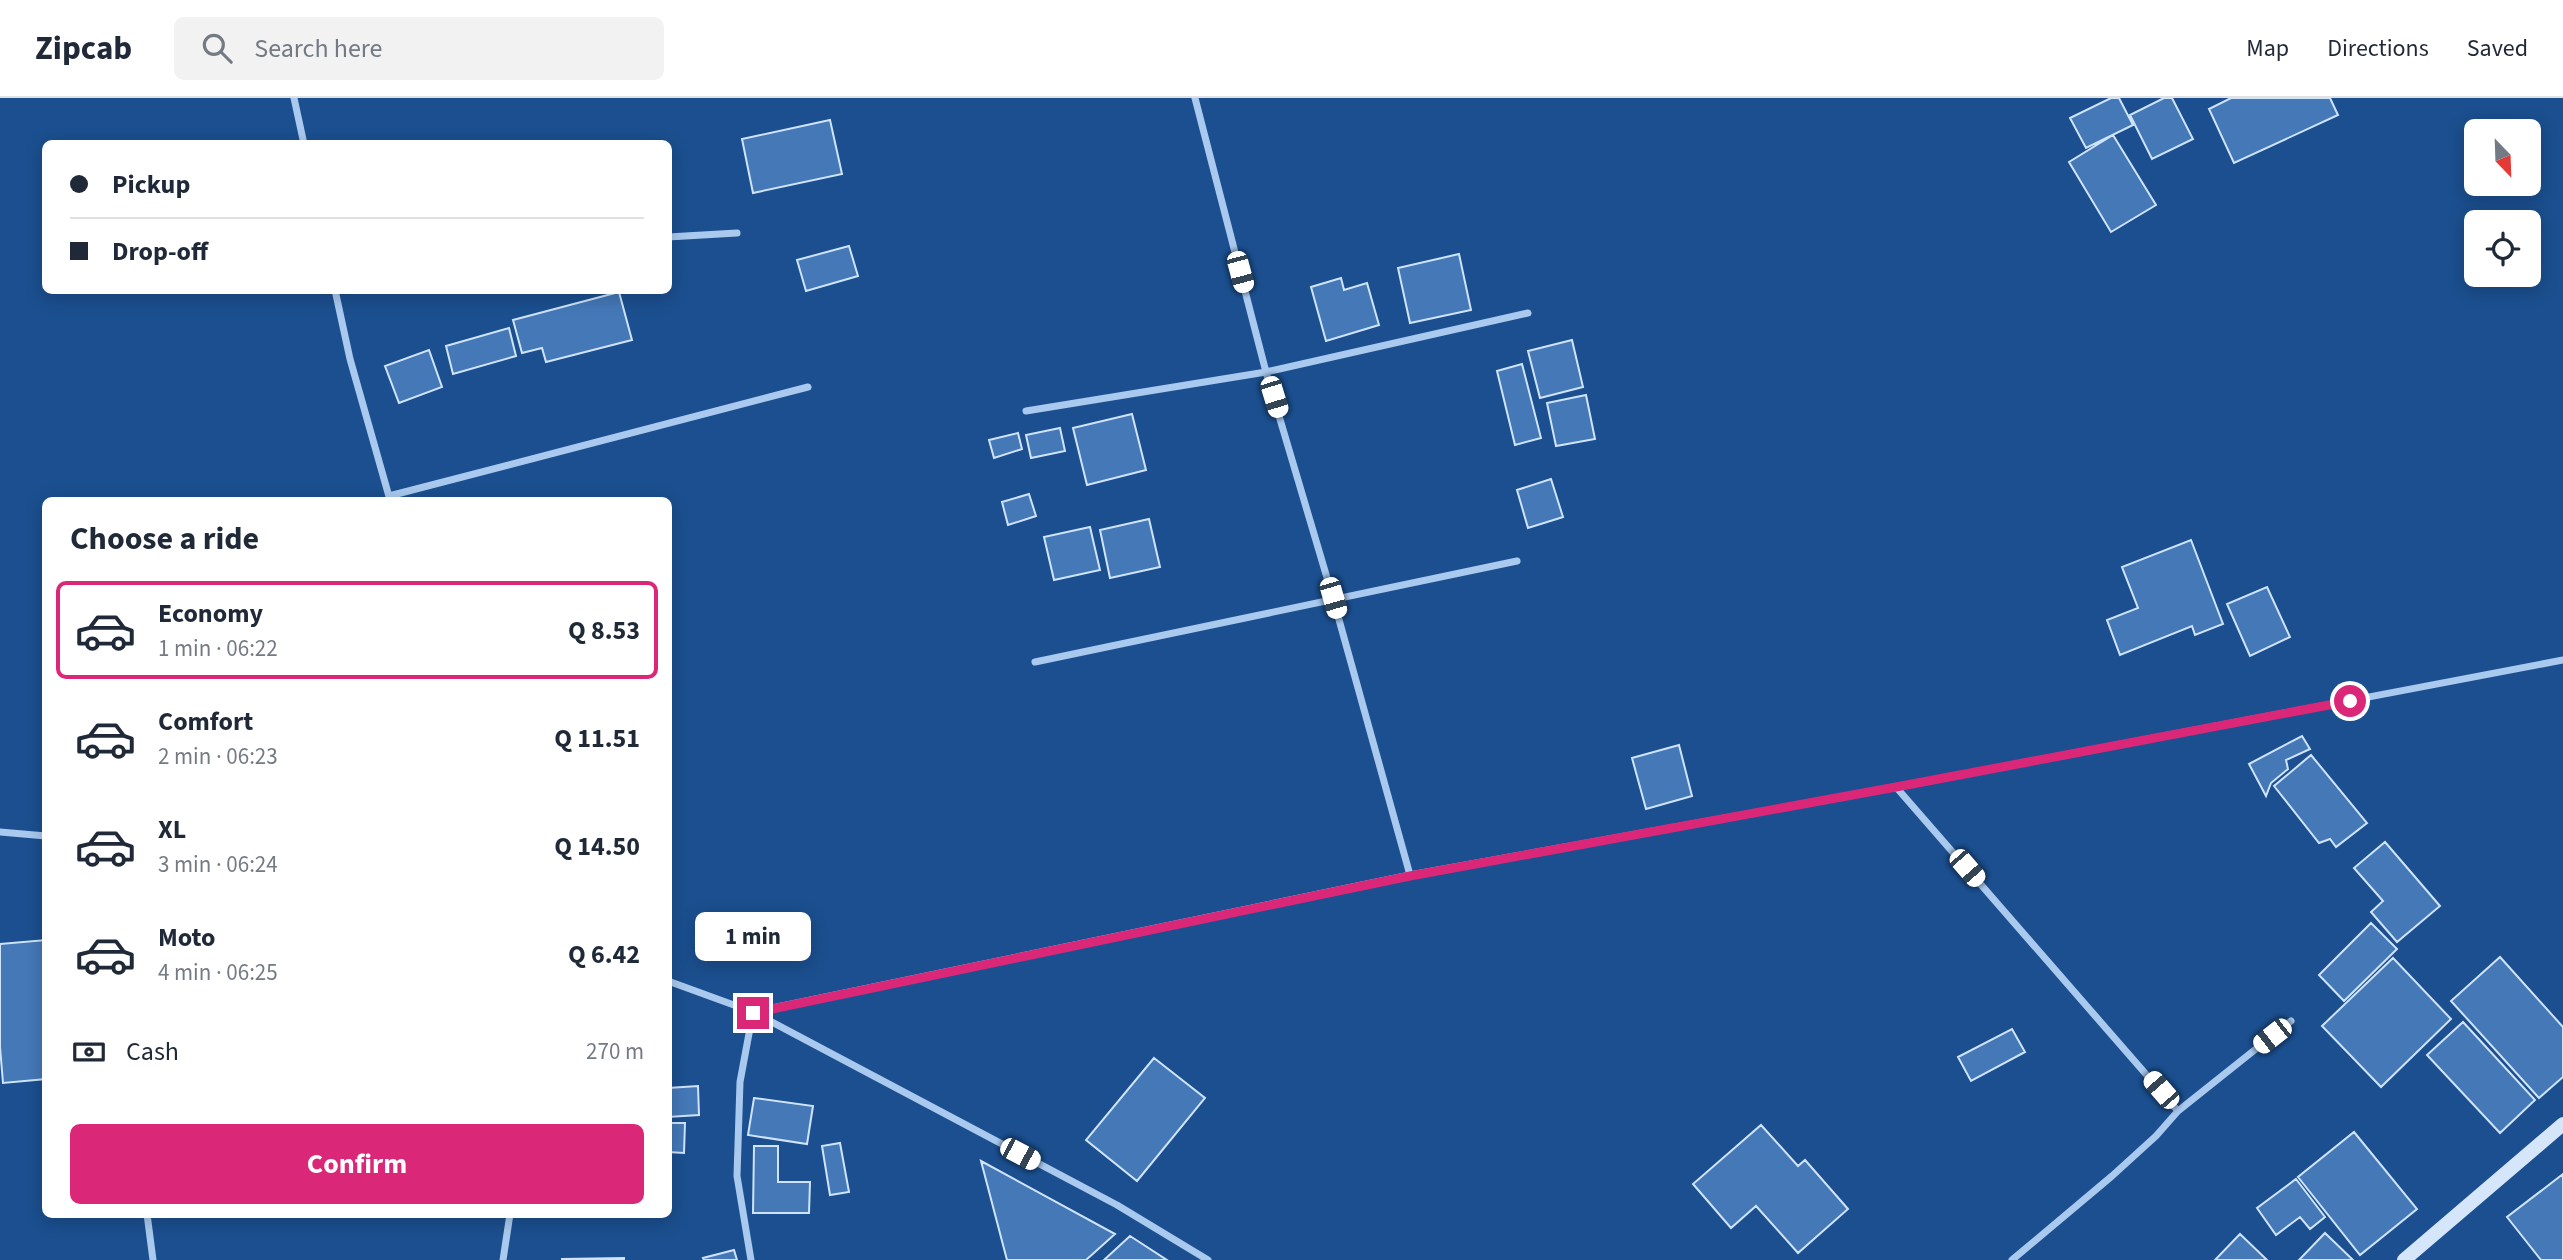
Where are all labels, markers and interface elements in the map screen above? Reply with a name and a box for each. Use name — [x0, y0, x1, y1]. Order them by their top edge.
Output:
search box — [174, 17, 664, 80]
text: Zipcab — [35, 25, 132, 72]
icon: search — [198, 29, 236, 67]
text: Search here — [254, 30, 382, 67]
text: Map — [2246, 31, 2289, 66]
text: Directions — [2327, 31, 2429, 66]
text: Saved — [2467, 31, 2528, 66]
north arrow — [2464, 119, 2541, 196]
map controls — [2464, 119, 2541, 287]
text: Pickup — [112, 166, 190, 203]
button: locate — [2464, 210, 2541, 287]
text: Drop-off — [112, 233, 208, 270]
car — [1225, 249, 1256, 295]
car — [1258, 374, 1291, 420]
text: Choose a ride — [70, 516, 259, 562]
car — [1318, 575, 1349, 621]
text: Economy — [158, 595, 263, 632]
icon: car — [74, 599, 137, 662]
text: Q 8.53 — [568, 612, 640, 649]
text: 1 min · 06:22 — [158, 632, 278, 665]
route start — [2334, 685, 2366, 717]
text: Comfort — [158, 703, 253, 740]
icon: car — [74, 707, 137, 770]
text: Q 11.51 — [554, 720, 640, 757]
text: 2 min · 06:23 — [158, 740, 278, 773]
text: XL — [158, 811, 186, 848]
icon: car — [74, 815, 137, 878]
text: Q 14.50 — [554, 828, 640, 865]
car — [1946, 845, 1989, 891]
text: 3 min · 06:24 — [158, 848, 278, 881]
callout: 1 min — [695, 912, 811, 960]
text: Moto — [158, 919, 215, 956]
text: 1 min — [725, 920, 781, 953]
icon: car — [74, 923, 137, 986]
text: Q 6.42 — [568, 936, 640, 973]
text: 4 min · 06:25 — [158, 956, 278, 989]
route end — [737, 997, 769, 1029]
car — [2249, 1015, 2296, 1057]
icon: cash — [70, 1033, 108, 1071]
text: Cash — [126, 1033, 179, 1070]
text: 270 m — [586, 1035, 644, 1068]
car — [2140, 1067, 2183, 1113]
button: Confirm — [70, 1124, 644, 1204]
car — [997, 1135, 1044, 1173]

